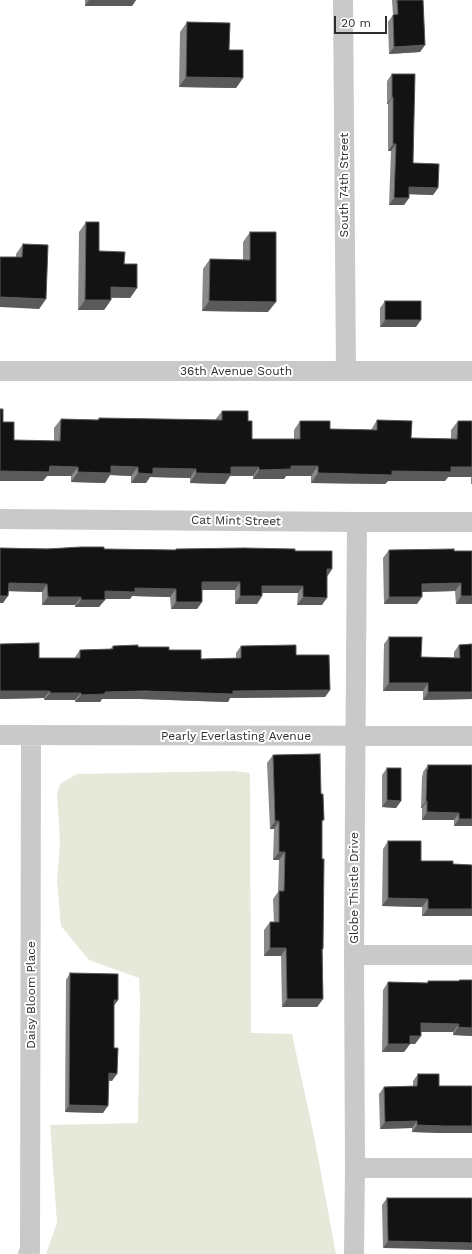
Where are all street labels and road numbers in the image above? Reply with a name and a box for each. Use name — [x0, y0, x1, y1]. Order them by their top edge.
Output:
street label: South 74th Street — [337, 133, 351, 237]
street label: 36th Avenue South — [180, 364, 292, 378]
street label: Cat Mint Street — [191, 513, 281, 529]
street label: Pearly Everlasting Avenue — [161, 729, 311, 743]
street label: Globe Thistle Drive — [347, 832, 361, 944]
street label: Daisy Bloom Place — [24, 941, 38, 1049]

